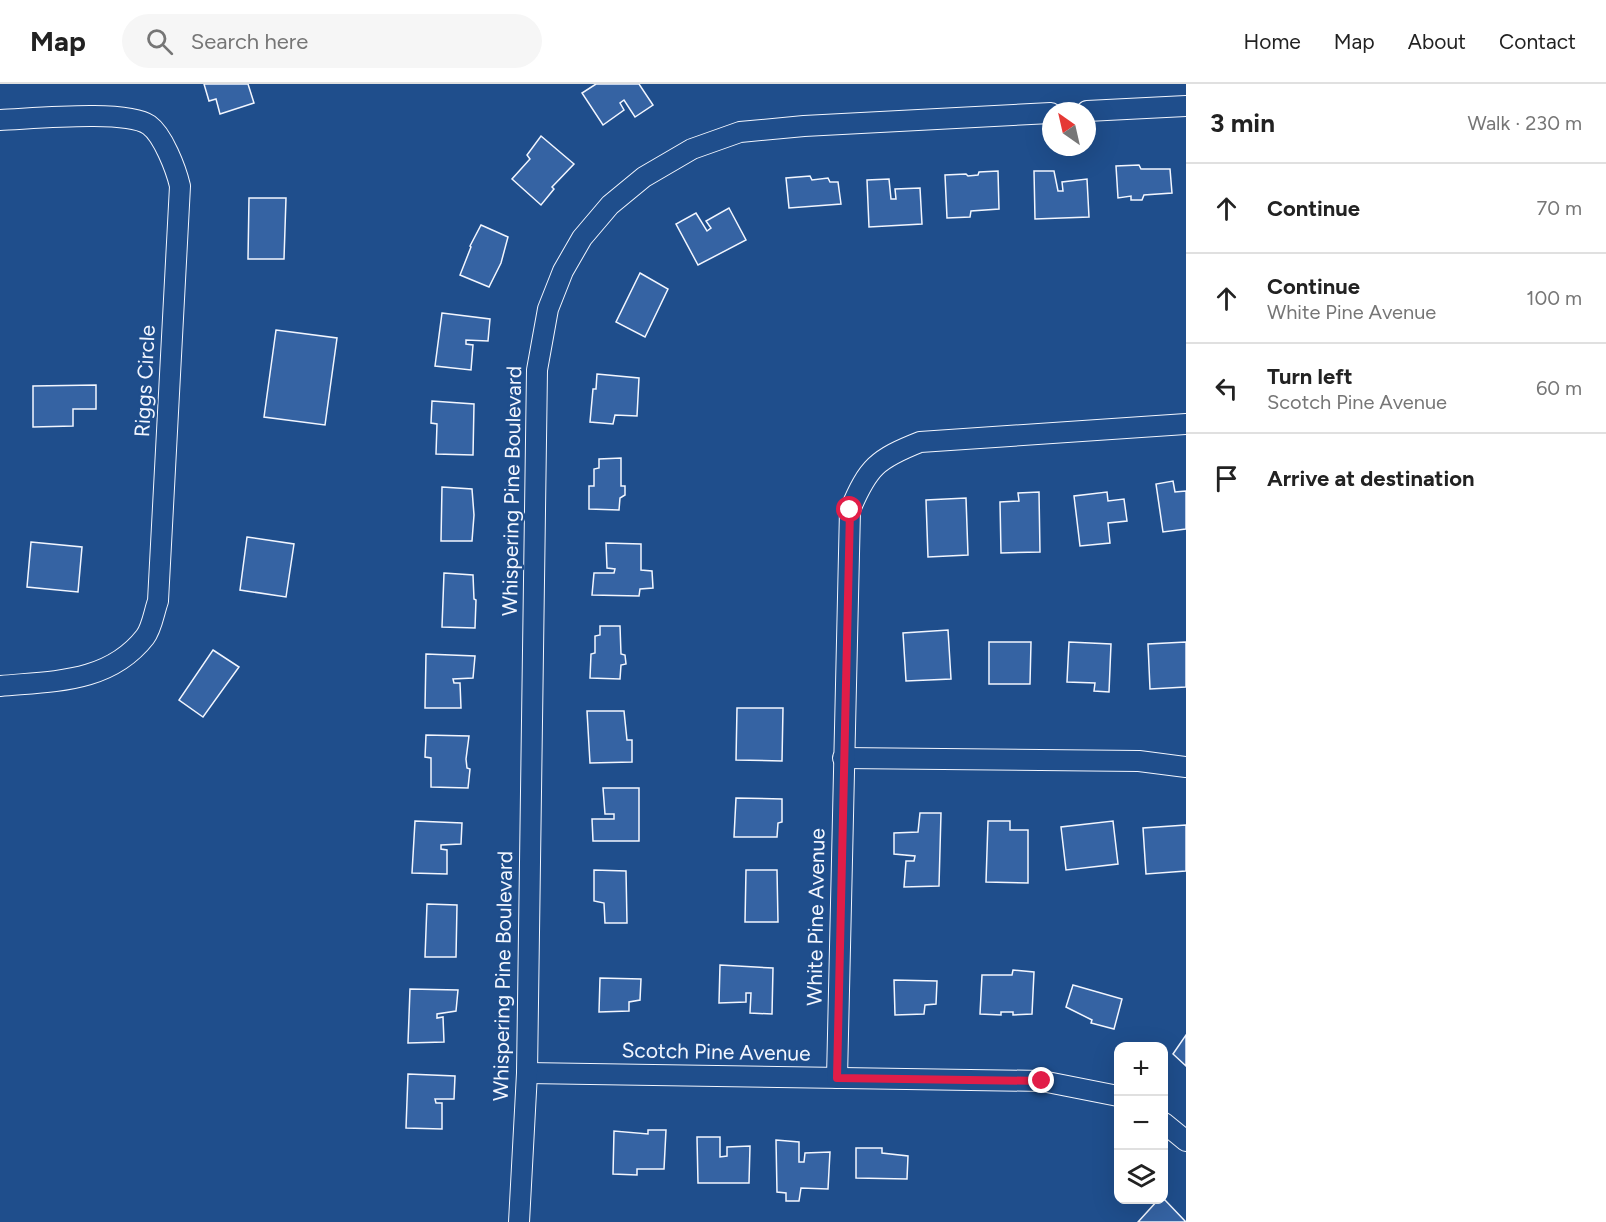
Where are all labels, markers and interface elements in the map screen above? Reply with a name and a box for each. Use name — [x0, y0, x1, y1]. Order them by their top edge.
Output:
search box — [122, 14, 542, 68]
text: Map — [30, 24, 86, 58]
icon: search — [143, 25, 176, 58]
text: Search here — [191, 28, 308, 55]
text: Home — [1244, 29, 1301, 54]
text: Map — [1334, 29, 1375, 54]
text: About — [1408, 29, 1466, 54]
text: Contact — [1499, 29, 1576, 54]
north arrow — [1042, 102, 1096, 156]
text: 3 min — [1210, 107, 1275, 139]
text: Walk · 230 m — [1468, 111, 1582, 135]
icon: ahead — [1210, 192, 1243, 225]
text: Continue — [1267, 195, 1360, 222]
text: 70 m — [1536, 196, 1582, 220]
text: Continue — [1267, 273, 1360, 300]
icon: ahead — [1210, 282, 1243, 315]
text: 100 m — [1526, 286, 1582, 310]
text: White Pine Avenue — [1267, 300, 1436, 324]
street label: Riggs Circle — [129, 324, 160, 438]
text: Turn left — [1267, 363, 1353, 390]
street label: Whispering Pine Boulevard — [497, 366, 526, 616]
icon: left — [1210, 372, 1243, 405]
text: 60 m — [1536, 376, 1582, 400]
text: Scotch Pine Avenue — [1267, 390, 1447, 414]
icon: arrive — [1210, 462, 1243, 495]
text: Arrive at destination — [1267, 465, 1475, 492]
route start — [836, 496, 862, 522]
street label: White Pine Avenue — [801, 828, 830, 1006]
street label: Whispering Pine Boulevard — [488, 851, 517, 1101]
street label: Scotch Pine Avenue — [621, 1037, 811, 1066]
map controls — [1114, 1042, 1168, 1204]
button: + — [1114, 1042, 1168, 1096]
route end — [1028, 1067, 1054, 1093]
button: − — [1114, 1096, 1168, 1150]
button: layers — [1114, 1150, 1168, 1204]

